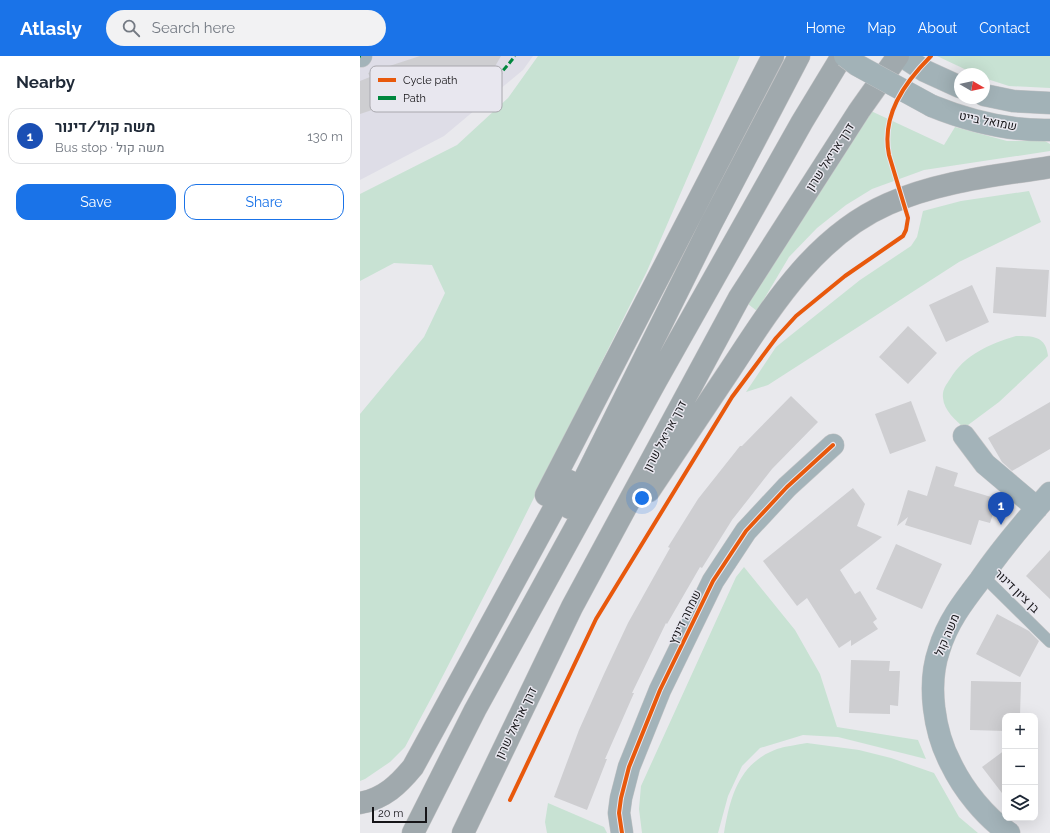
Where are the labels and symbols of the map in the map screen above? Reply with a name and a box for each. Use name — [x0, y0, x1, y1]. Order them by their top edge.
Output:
legend — [370, 66, 502, 112]
north arrow — [954, 68, 990, 104]
text: Cycle path — [403, 74, 457, 87]
text: Path — [403, 92, 426, 105]
street label: שמואל בייט — [958, 109, 1018, 133]
street label: דרך אריאל שרון — [803, 121, 857, 193]
street label: דרך אריאל שרון — [641, 398, 689, 474]
your location — [632, 488, 652, 508]
pin: 1 — [988, 492, 1014, 525]
street label: בן ציון דינור — [992, 566, 1043, 616]
street label: שמחה דיניץ — [666, 588, 704, 646]
street label: משה קול — [932, 612, 962, 658]
street label: דרך אריאל שרון — [493, 685, 539, 761]
scale bar — [372, 805, 427, 824]

